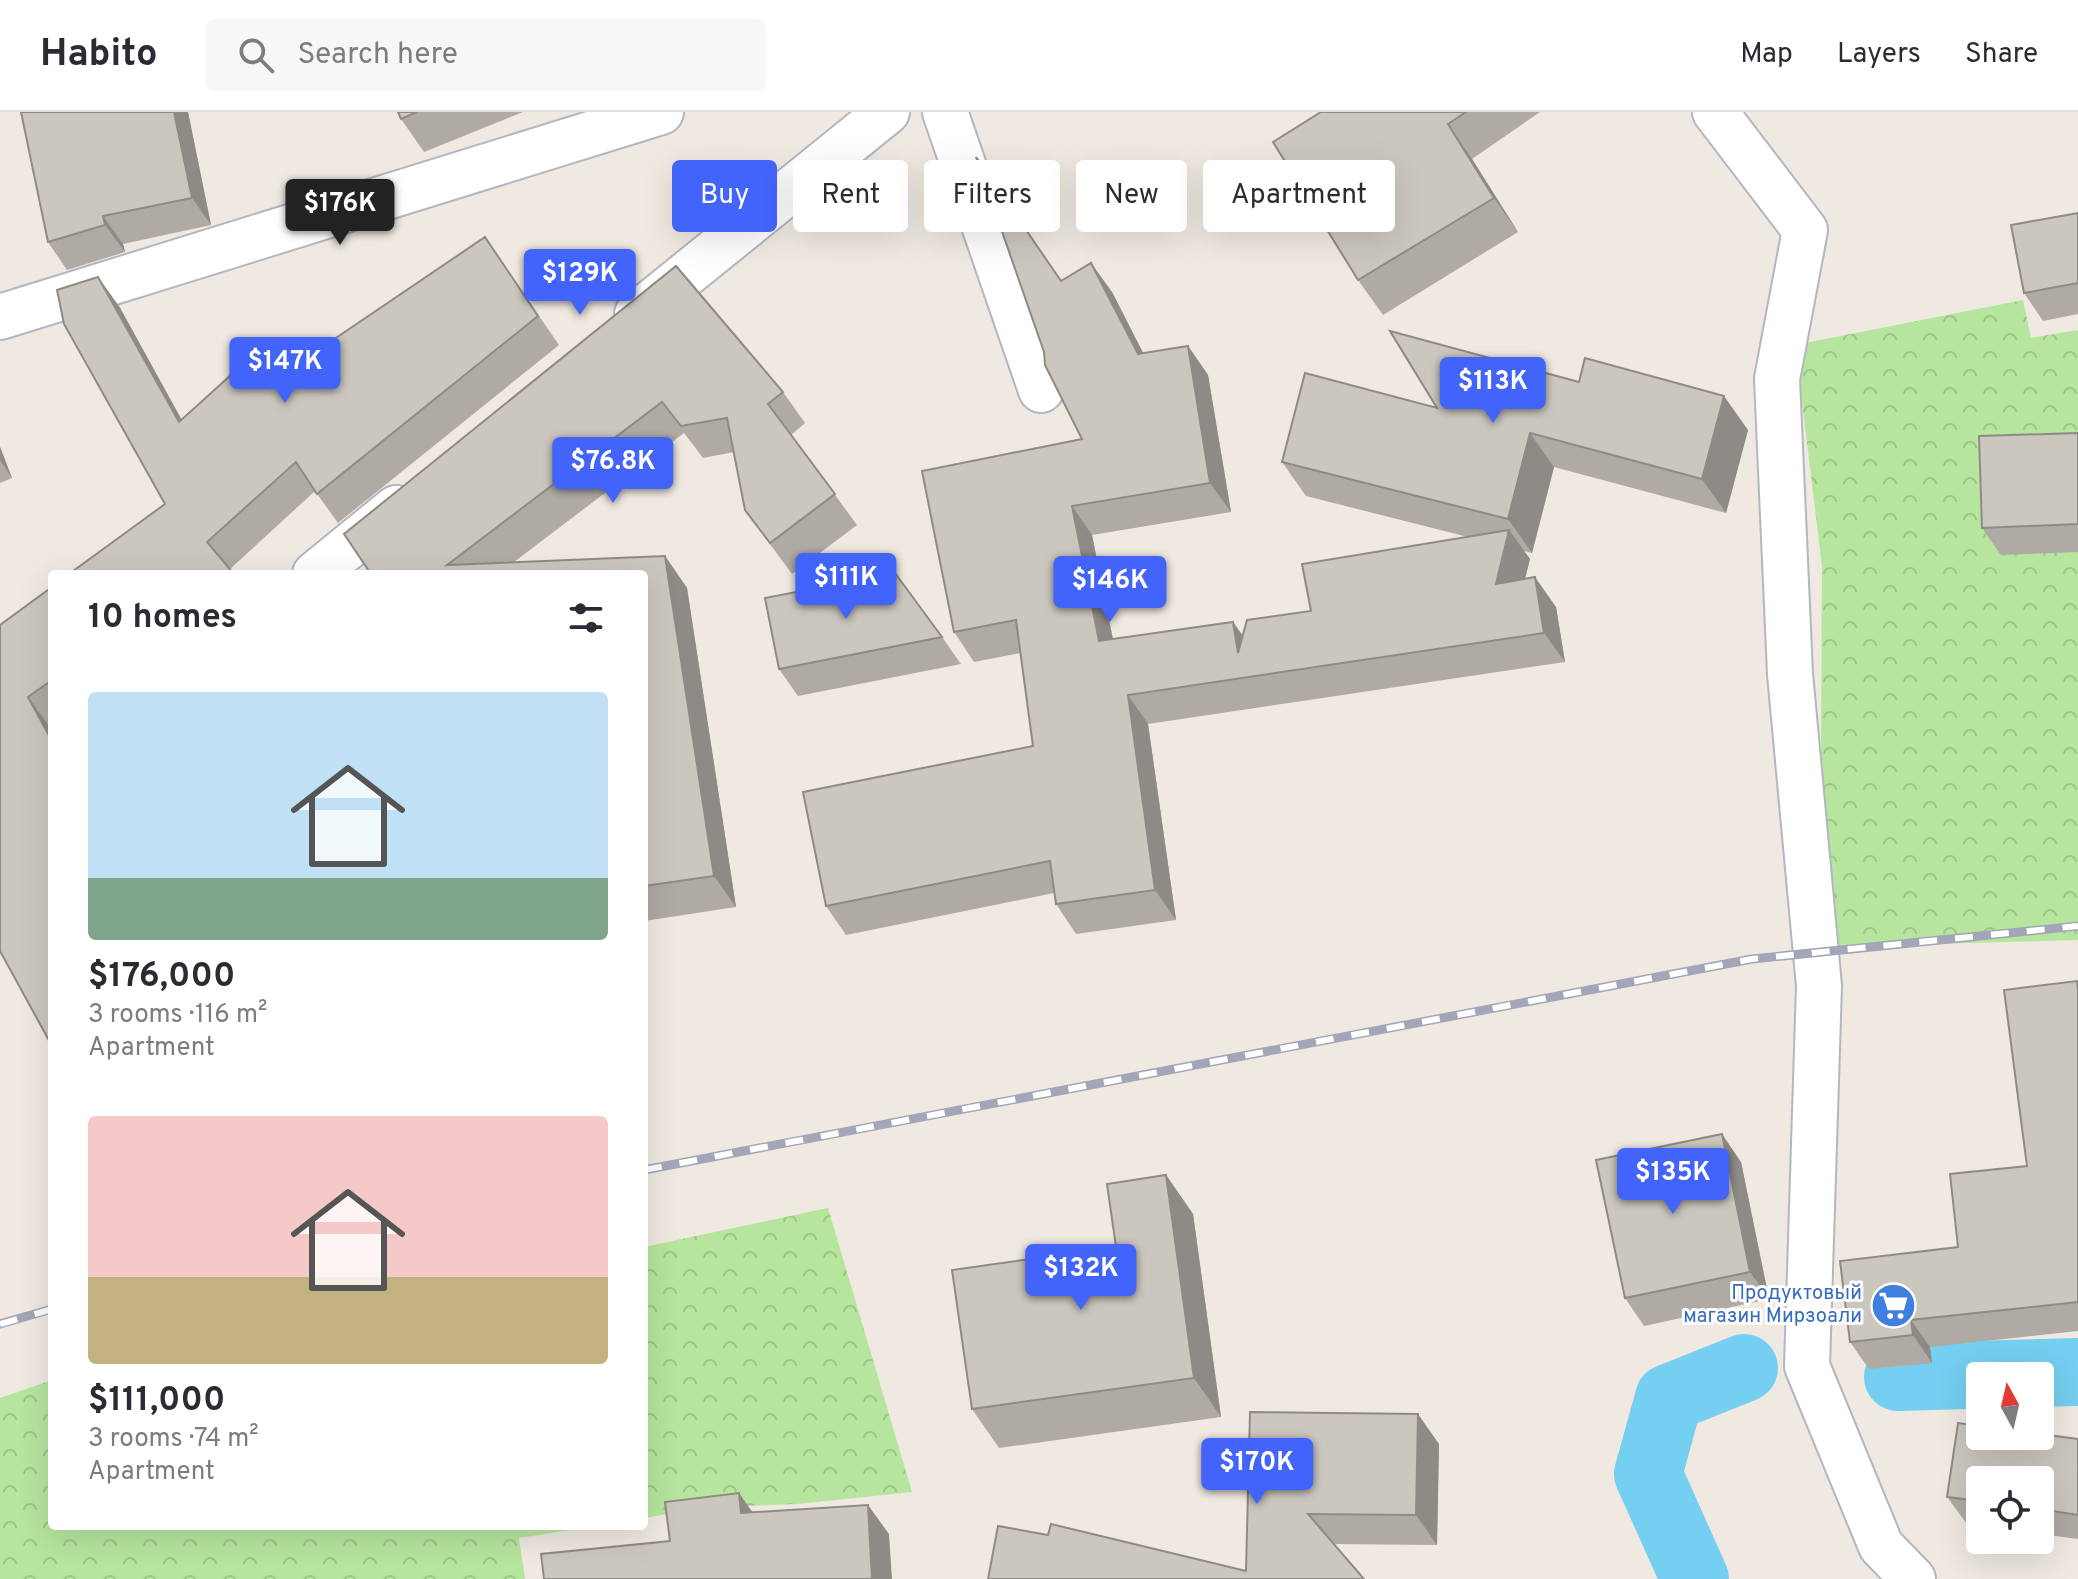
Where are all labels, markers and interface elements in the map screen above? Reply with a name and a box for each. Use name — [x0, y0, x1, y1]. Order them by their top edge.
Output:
search box — [206, 19, 766, 91]
text: Habito — [40, 31, 158, 80]
icon: search — [234, 33, 278, 77]
text: Search here — [298, 37, 458, 74]
text: Map — [1740, 37, 1793, 73]
text: Layers — [1837, 37, 1921, 73]
text: Share — [1965, 37, 2038, 73]
chip: Buy — [672, 160, 777, 232]
chip: Rent — [793, 160, 908, 232]
chip: Filters — [924, 160, 1060, 232]
chip: New — [1076, 160, 1187, 232]
chip: Apartment — [1203, 160, 1395, 232]
pin: $176K — [284, 179, 396, 247]
text: $176K — [303, 188, 377, 221]
pin: $129K — [524, 249, 636, 317]
text: $129K — [542, 258, 618, 291]
pin: $147K — [229, 337, 341, 405]
text: $147K — [247, 346, 323, 379]
pin: $113K — [1437, 357, 1549, 425]
text: $113K — [1458, 366, 1528, 399]
pin: $76.8K — [548, 437, 678, 505]
text: $76.8K — [570, 446, 656, 479]
pin: $111K — [790, 553, 902, 621]
pin: $146K — [1054, 556, 1166, 624]
text: $111K — [813, 562, 879, 595]
text: $146K — [1071, 565, 1149, 598]
icon: filters — [564, 596, 608, 640]
text: 10 homes — [88, 597, 237, 640]
icon: home — [276, 744, 420, 888]
text: $176,000 — [88, 956, 235, 999]
text: 3 rooms · 116 m² — [88, 999, 267, 1032]
text: Apartment — [88, 1032, 215, 1065]
pin: $135K — [1617, 1148, 1729, 1216]
text: $135K — [1635, 1157, 1711, 1190]
icon: home — [276, 1168, 420, 1312]
pin: $132K — [1025, 1244, 1137, 1312]
text: $132K — [1043, 1253, 1119, 1286]
place label: Продуктовый магазин Мирзоали — [1683, 1281, 1862, 1330]
supermarket icon: Продуктовый магазин Мирзоали — [1869, 1282, 1917, 1330]
north arrow — [1966, 1362, 2054, 1450]
map controls — [1966, 1362, 2054, 1554]
text: $111,000 — [88, 1380, 225, 1423]
text: 3 rooms · 74 m² — [88, 1423, 259, 1456]
pin: $170K — [1201, 1438, 1313, 1506]
text: $170K — [1219, 1447, 1295, 1480]
text: Apartment — [88, 1456, 215, 1489]
button: locate — [1966, 1466, 2054, 1554]

